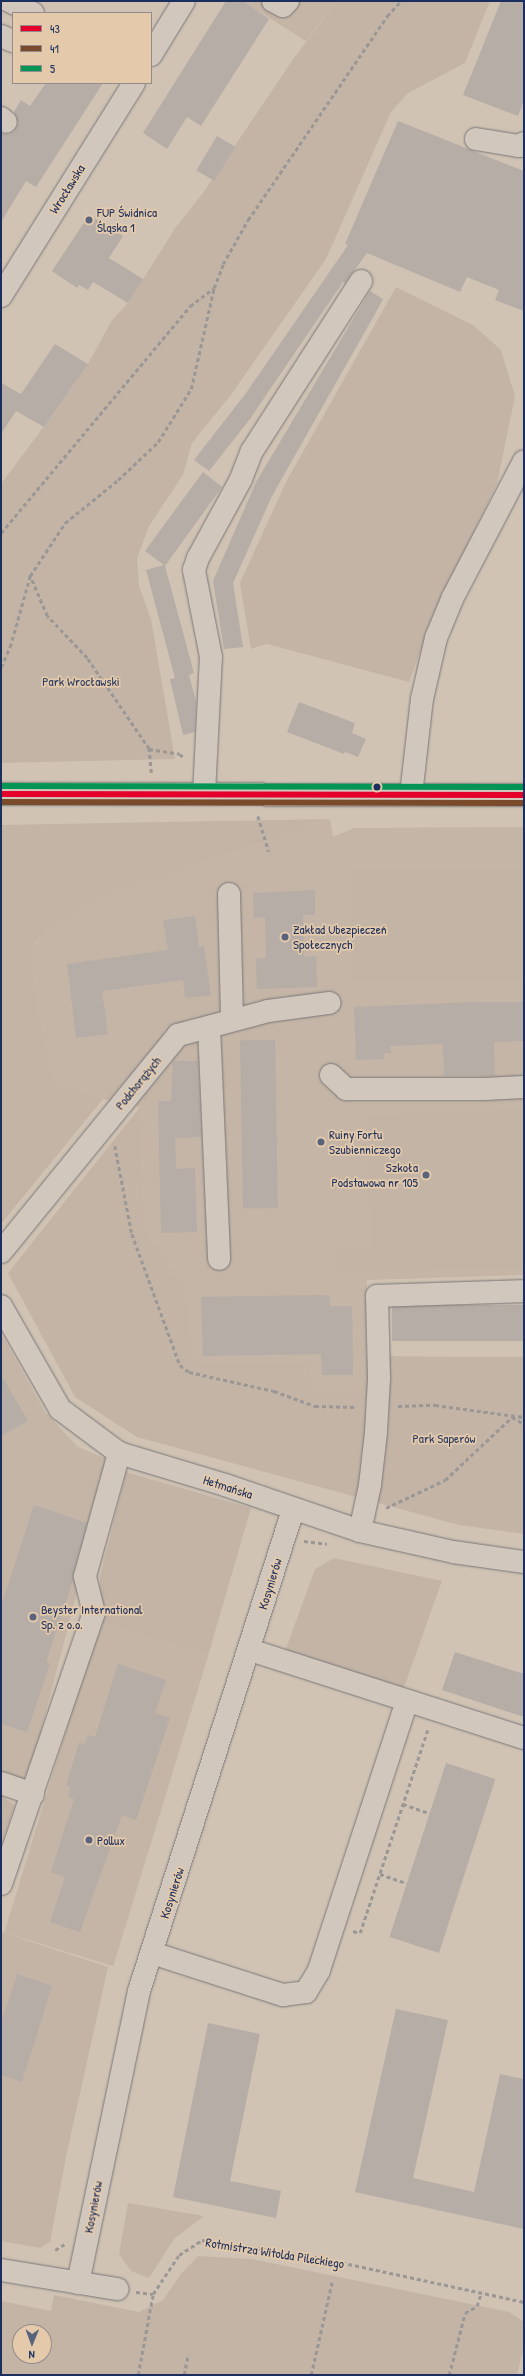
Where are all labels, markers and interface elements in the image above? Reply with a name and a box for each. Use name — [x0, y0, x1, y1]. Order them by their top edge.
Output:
legend — [12, 12, 152, 84]
text: 43 — [50, 20, 60, 37]
text: 41 — [50, 40, 59, 57]
text: 5 — [50, 60, 55, 77]
street label: Wrocławska — [46, 162, 88, 216]
place label: FUP Świdnica Śląska 1 — [97, 205, 157, 236]
marker: FUP Świdnica Śląska 1 — [84, 215, 94, 225]
park label: Park Wrocławski — [42, 673, 120, 689]
unlabelled marker — [372, 782, 382, 792]
place label: Zakład Ubezpieczeń Społecznych — [293, 922, 387, 953]
marker: Zakład Ubezpieczeń Społecznych — [280, 932, 290, 942]
street label: Podchorążych — [112, 1053, 164, 1113]
place label: Ruiny Fortu Szubienniczego — [329, 1127, 401, 1158]
marker: Ruiny Fortu Szubienniczego — [316, 1137, 326, 1147]
place label: Szkoła Podstawowa nr 105 — [332, 1160, 418, 1191]
marker: Szkoła Podstawowa nr 105 — [421, 1170, 431, 1180]
park label: Park Saperów — [413, 1430, 475, 1446]
street label: Hetmańska — [201, 1472, 255, 1502]
street label: Kosynierów — [255, 1556, 285, 1612]
place label: Beyster International Sp. z o.o. — [41, 1602, 143, 1633]
marker: Beyster International Sp. z o.o. — [28, 1612, 38, 1622]
place label: Pollux — [97, 1832, 125, 1848]
marker: Pollux — [84, 1835, 94, 1845]
street label: Kosynierów — [156, 1865, 188, 1921]
street label: Kosynierów — [80, 2180, 106, 2234]
street label: Rotmistrza Witolda Pileckiego — [205, 2234, 345, 2272]
north arrow — [12, 2324, 52, 2364]
text: N — [29, 2348, 35, 2362]

